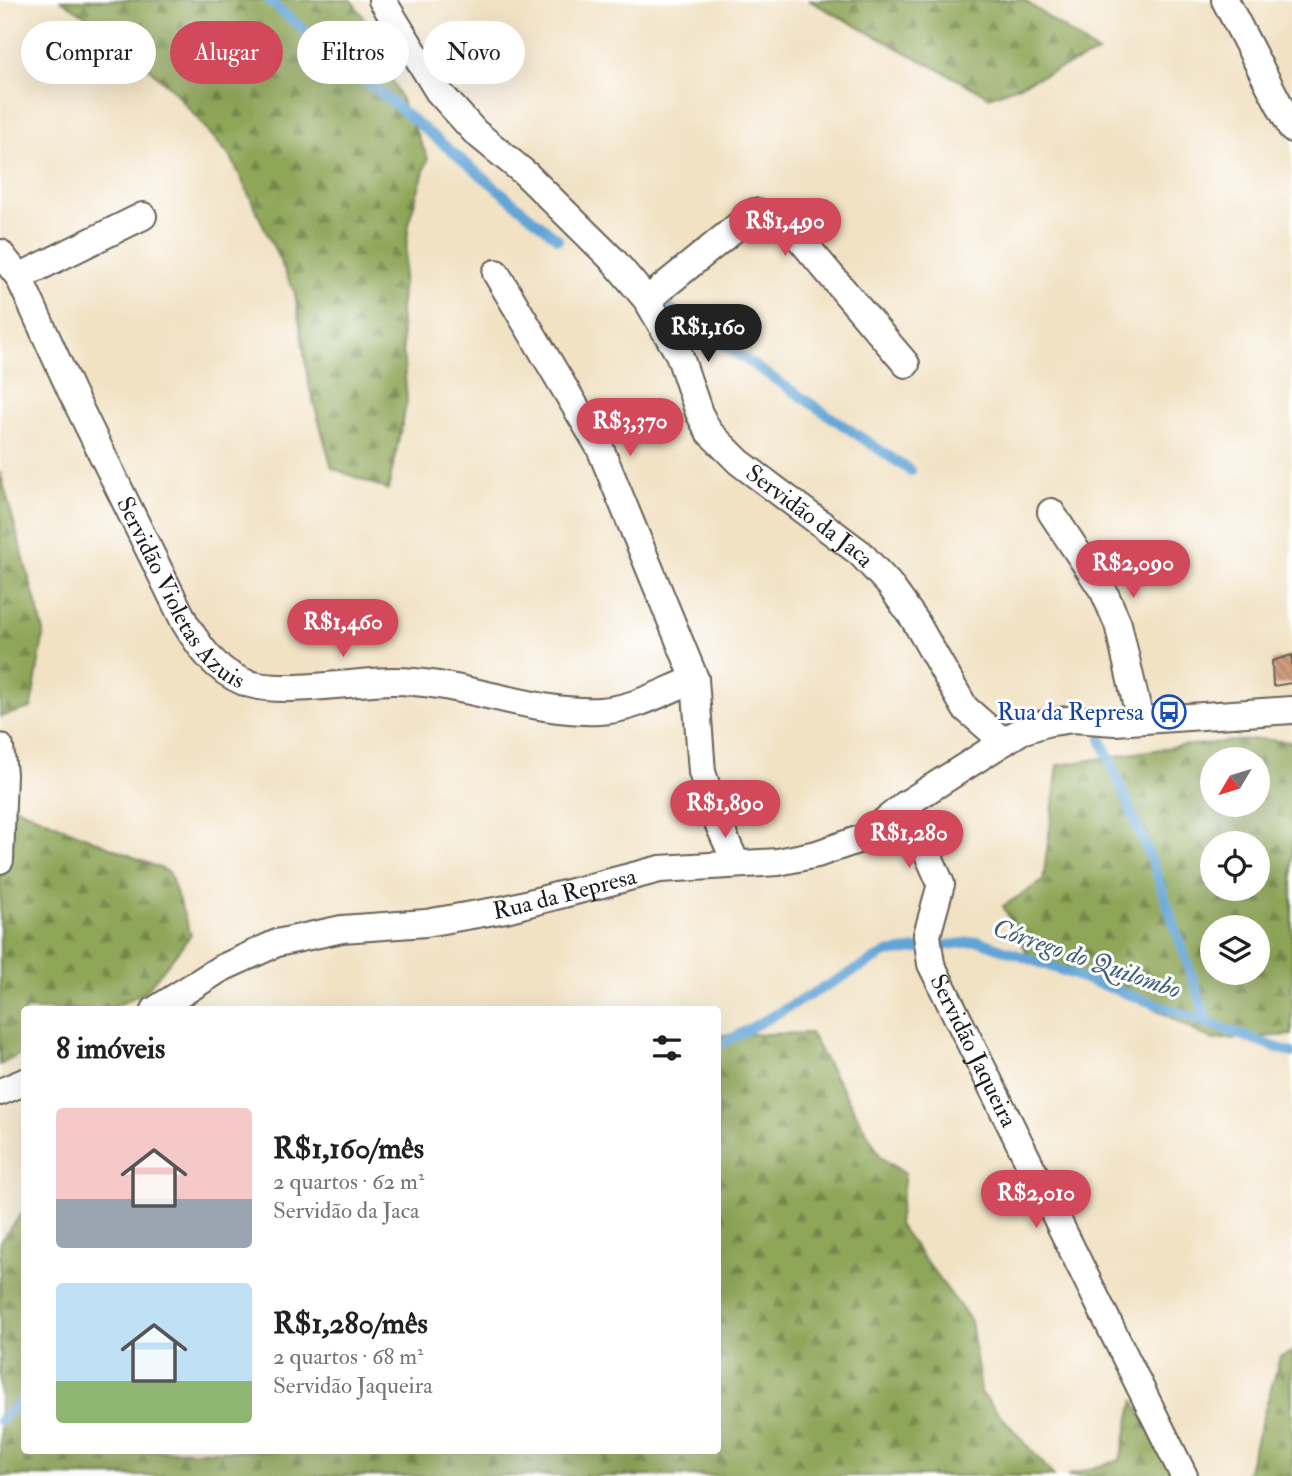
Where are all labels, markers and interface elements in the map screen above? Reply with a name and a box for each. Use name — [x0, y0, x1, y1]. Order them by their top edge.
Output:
chip: Comprar — [21, 21, 156, 84]
chip: Alugar — [170, 21, 283, 84]
chip: Filtros — [297, 21, 409, 84]
chip: Novo — [423, 21, 525, 84]
pin: R$1,490 — [720, 198, 850, 258]
text: R$1,490 — [745, 206, 825, 235]
pin: R$1,160 — [643, 304, 773, 364]
text: R$1,160 — [671, 312, 745, 341]
pin: R$3,370 — [565, 398, 695, 458]
text: R$3,370 — [593, 406, 667, 435]
street label: Servidão da Jaca — [739, 458, 881, 575]
street label: Servidão Violetas Azuis — [109, 492, 249, 696]
pin: R$2,090 — [1068, 540, 1198, 600]
text: R$2,090 — [1092, 548, 1174, 577]
pin: R$1,460 — [278, 600, 408, 659]
text: R$1,460 — [303, 607, 383, 636]
bus stop icon: Rua da Represa — [1150, 693, 1188, 731]
place label: Rua da Represa — [997, 697, 1145, 728]
north arrow — [1200, 747, 1270, 817]
map controls — [1200, 747, 1270, 985]
pin: R$1,890 — [660, 780, 790, 840]
text: R$1,890 — [686, 788, 764, 817]
pin: R$1,280 — [844, 810, 974, 870]
text: R$1,280 — [870, 818, 948, 847]
button: locate — [1200, 831, 1270, 901]
street label: Rua da Represa — [491, 860, 641, 927]
water label: Córrego do Quilombo — [988, 912, 1185, 1007]
button: layers — [1200, 915, 1270, 985]
street label: Servidão Jaqueira — [922, 969, 1025, 1133]
icon: filters — [648, 1029, 686, 1067]
text: 8 imóveis — [56, 1030, 165, 1067]
text: R$1,160/mês — [273, 1130, 424, 1167]
icon: home — [112, 1136, 196, 1220]
text: 2 quartos · 62 m² — [273, 1167, 424, 1196]
pin: R$2,010 — [971, 1170, 1101, 1230]
text: R$2,010 — [997, 1178, 1075, 1207]
text: Servidão da Jaca — [273, 1196, 419, 1225]
text: R$1,280/mês — [273, 1305, 428, 1342]
icon: home — [112, 1311, 196, 1395]
text: 2 quartos · 68 m² — [273, 1342, 424, 1371]
text: Servidão Jaqueira — [273, 1371, 433, 1400]

